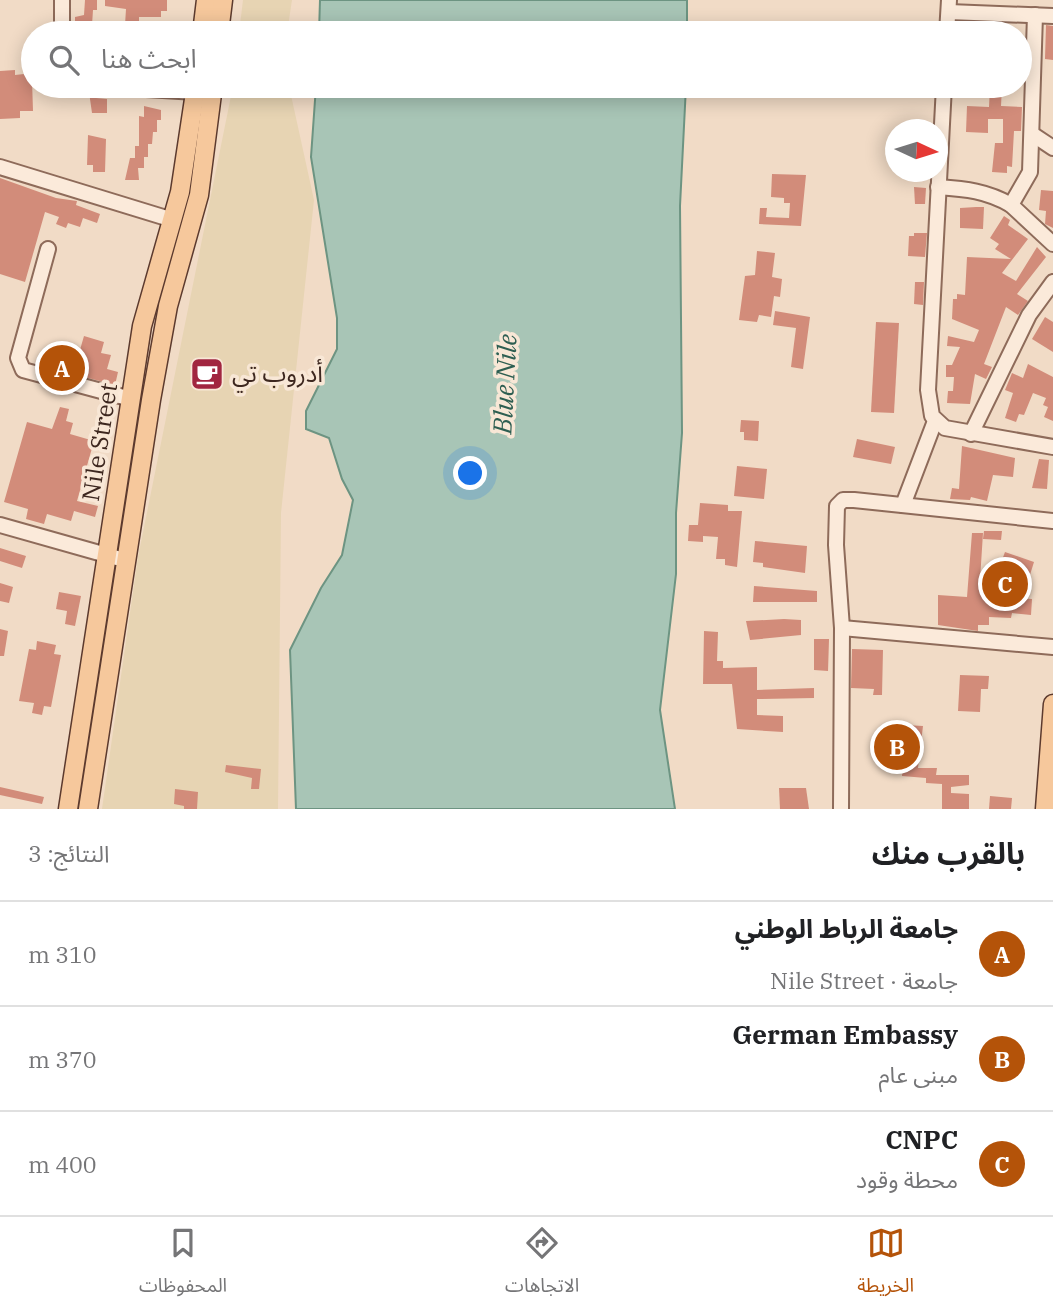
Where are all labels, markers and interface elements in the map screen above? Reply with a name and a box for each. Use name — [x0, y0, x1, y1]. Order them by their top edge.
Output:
search box — [21, 21, 1032, 98]
icon: search — [45, 41, 83, 79]
text: ابحث هنا — [101, 41, 197, 75]
north arrow — [885, 119, 948, 182]
water label: Blue Nile — [484, 333, 524, 436]
pin: A — [39, 342, 85, 394]
cafe icon: أدروب تي — [188, 355, 226, 393]
place label: أدروب تي — [232, 357, 323, 393]
street label: Nile Street — [74, 380, 124, 503]
your location — [453, 456, 487, 490]
pin: C — [982, 558, 1028, 610]
pin: B — [874, 721, 920, 773]
text: بالقرب منك — [872, 833, 1025, 872]
text: النتائج: 3 — [28, 838, 110, 868]
text: جامعة الرباط الوطني — [735, 911, 958, 945]
text: 310 m — [28, 939, 97, 969]
text: A — [994, 939, 1010, 969]
text: جامعة · Nile Street — [770, 965, 958, 995]
text: German Embassy — [732, 1017, 958, 1051]
text: 370 m — [28, 1044, 97, 1074]
text: B — [994, 1044, 1010, 1074]
text: مبنى عام — [878, 1059, 958, 1089]
text: CNPC — [885, 1122, 958, 1156]
text: 400 m — [28, 1149, 97, 1179]
text: C — [994, 1149, 1010, 1179]
text: محطة وقود — [856, 1164, 958, 1194]
tab: المحفوظات — [139, 1224, 227, 1306]
tab: الاتجاهات — [505, 1224, 579, 1306]
tab: الخريطة — [857, 1224, 914, 1306]

